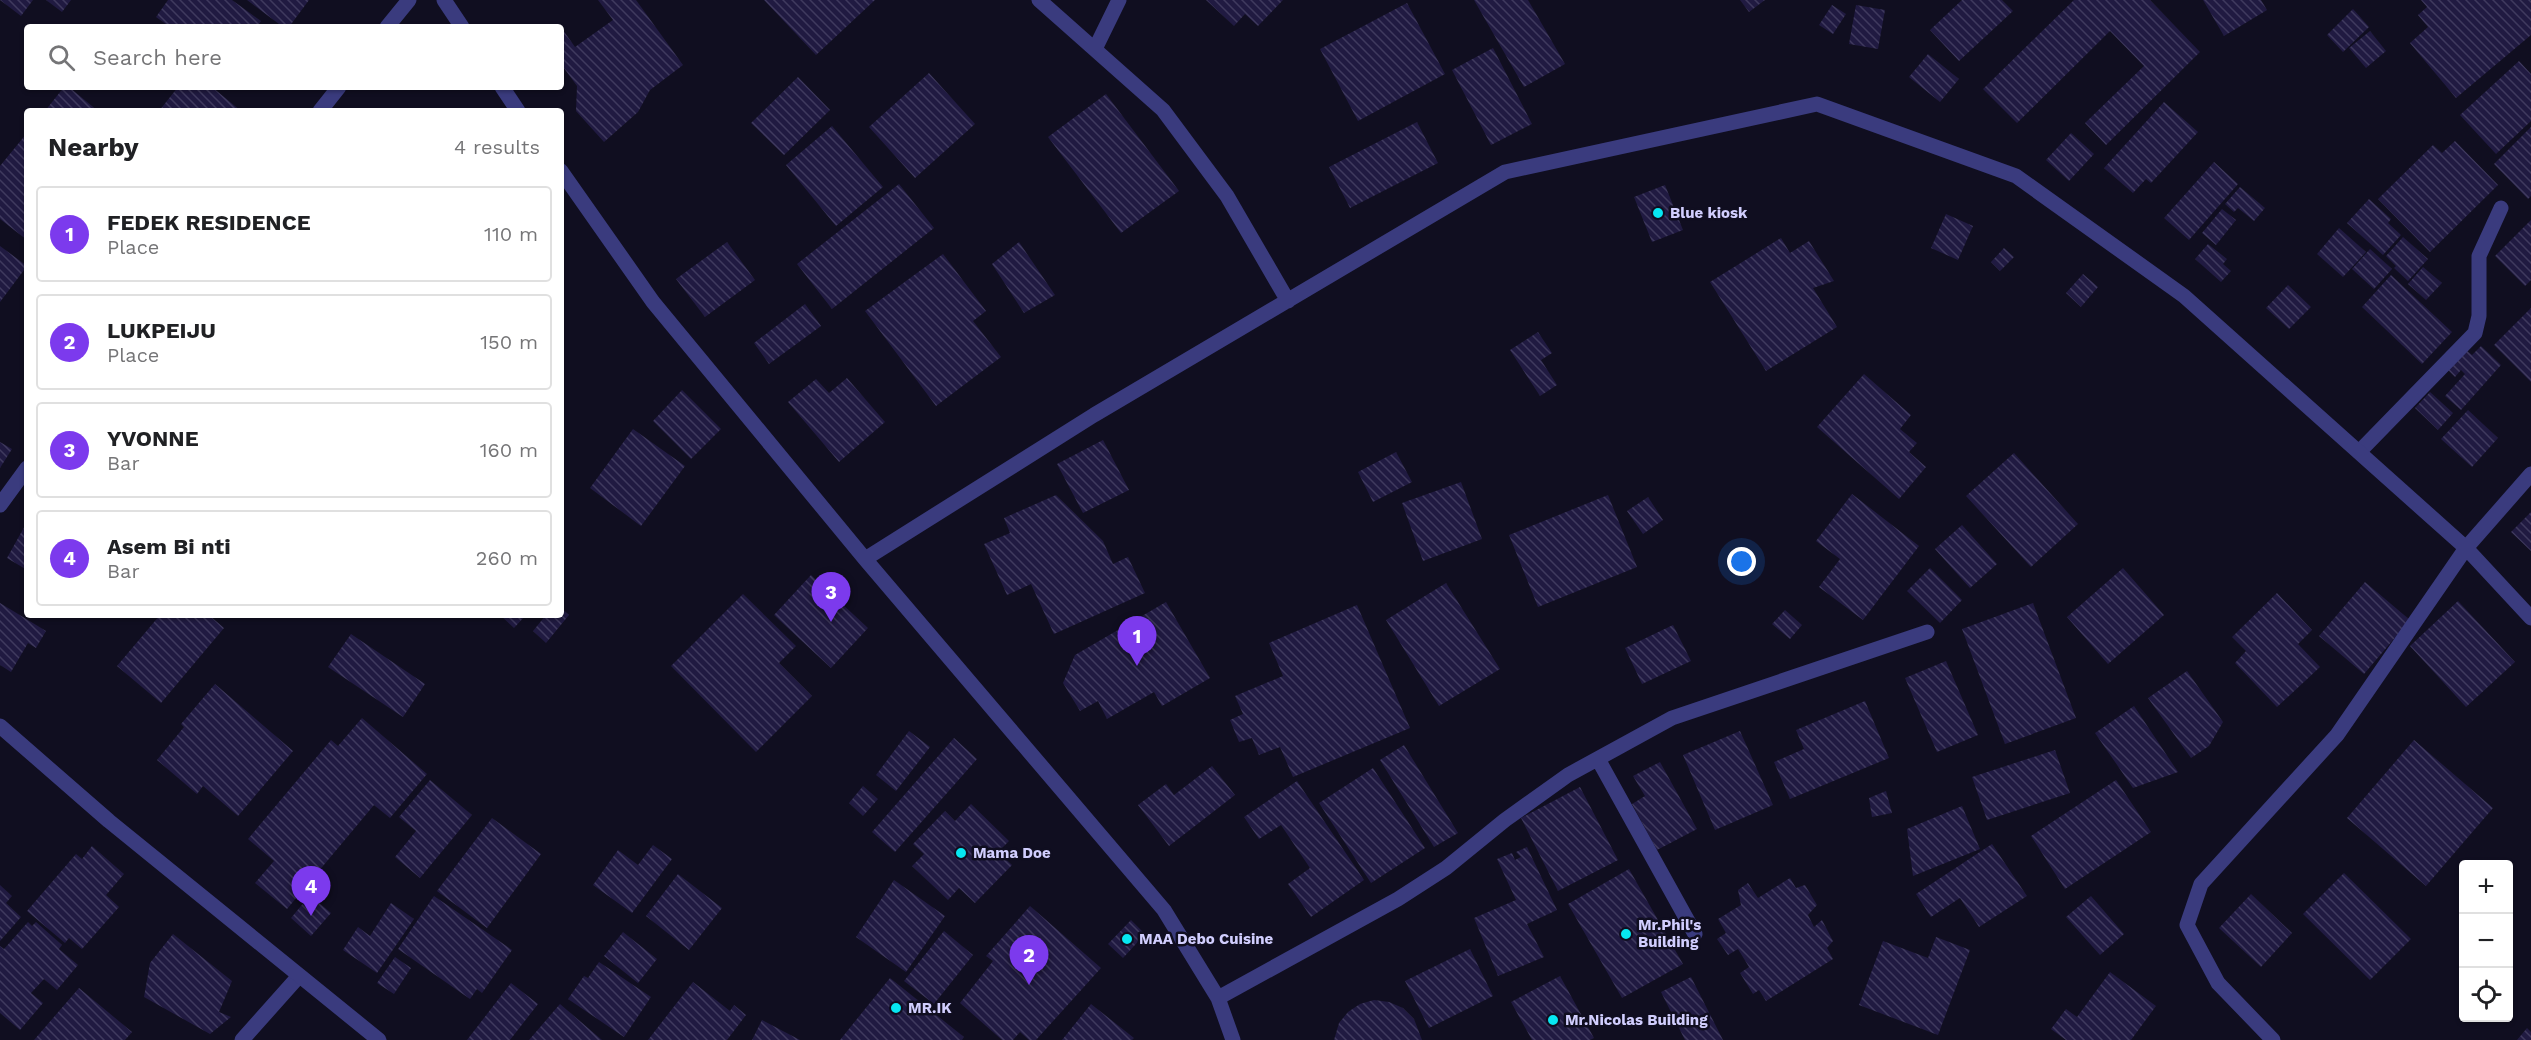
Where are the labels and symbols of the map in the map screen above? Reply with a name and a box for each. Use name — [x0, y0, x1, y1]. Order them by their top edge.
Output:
place label: Blue kiosk — [1670, 204, 1748, 222]
marker: Blue kiosk — [1651, 206, 1665, 220]
your location — [1727, 547, 1756, 576]
pin: 3 — [812, 572, 850, 622]
pin: 1 — [1118, 616, 1156, 666]
place label: Mama Doe — [973, 844, 1051, 862]
marker: Mama Doe — [954, 846, 968, 860]
pin: 4 — [292, 866, 330, 916]
place label: Mr.Phil's Building — [1638, 916, 1701, 951]
marker: Mr.Phil's Building — [1619, 927, 1633, 941]
place label: MAA Debo Cuisine — [1139, 930, 1274, 948]
marker: MAA Debo Cuisine — [1120, 932, 1134, 946]
pin: 2 — [1010, 936, 1048, 985]
place label: MR.IK — [908, 999, 952, 1017]
marker: MR.IK — [889, 1001, 903, 1015]
place label: Mr.Nicolas Building — [1565, 1011, 1708, 1029]
marker: Mr.Nicolas Building — [1546, 1013, 1560, 1027]

